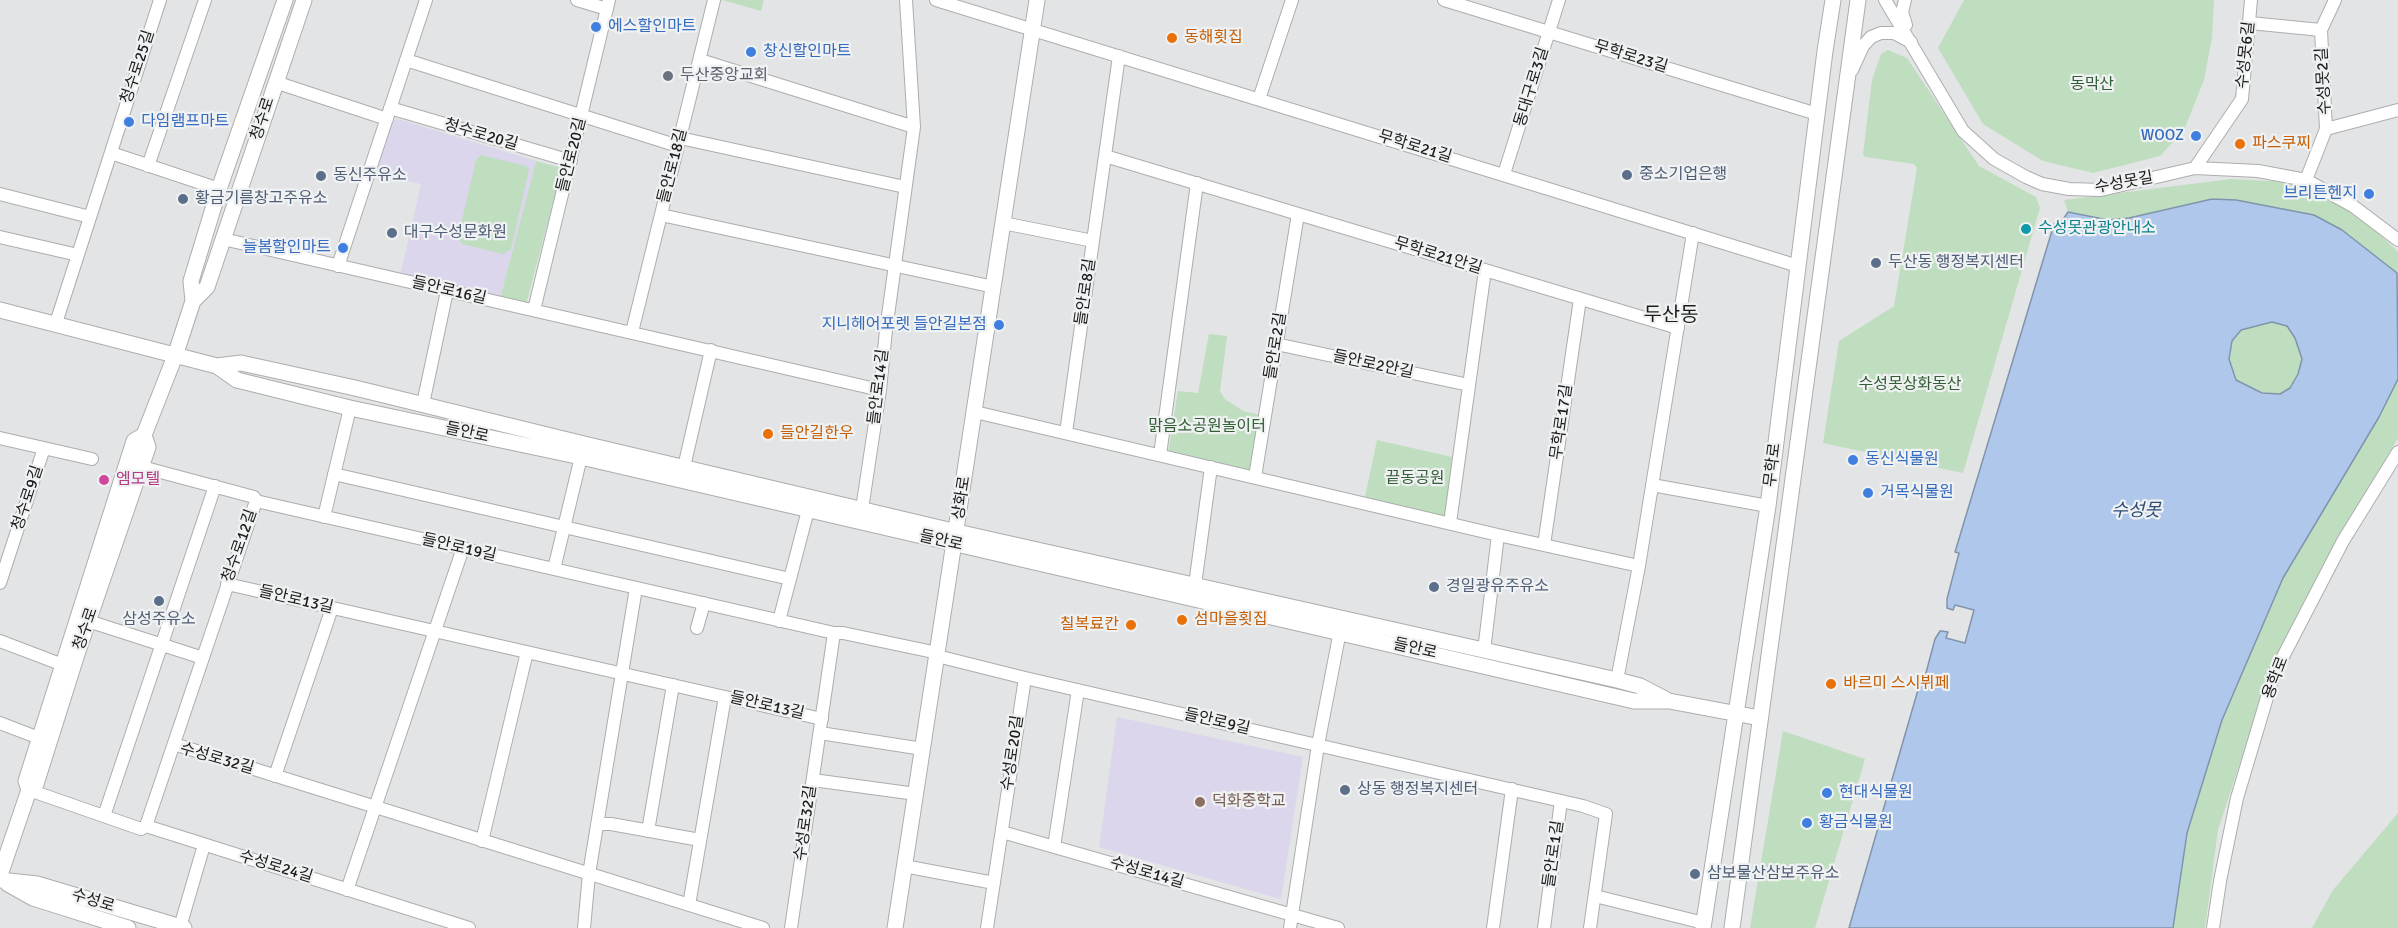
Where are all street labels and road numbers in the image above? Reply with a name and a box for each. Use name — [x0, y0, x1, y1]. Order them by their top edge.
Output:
street label: 수성못6길 — [2233, 20, 2259, 90]
street label: 청수로25길 — [117, 28, 159, 106]
street label: 무학로23길 — [1592, 37, 1670, 77]
street label: 동대구로3길 — [1511, 45, 1553, 129]
street label: 수성못2길 — [2313, 47, 2335, 115]
street label: 청수로 — [247, 95, 279, 143]
street label: 청수로20길 — [442, 115, 520, 155]
street label: 들안로20길 — [553, 116, 591, 194]
street label: 들안로18길 — [654, 127, 692, 205]
street label: 무학로21길 — [1376, 127, 1454, 167]
street label: 수성못길 — [2093, 168, 2155, 198]
street label: 무학로21안길 — [1392, 234, 1484, 278]
street label: 들안로8길 — [1072, 257, 1100, 327]
street label: 들안로16길 — [410, 273, 488, 309]
street label: 들안로2길 — [1261, 311, 1291, 381]
street label: 들안로2안길 — [1331, 347, 1415, 383]
street label: 들안로14길 — [865, 348, 893, 426]
street label: 무학로17길 — [1547, 383, 1577, 461]
street label: 들안로 — [443, 419, 491, 447]
street label: 무학로 — [1761, 442, 1785, 488]
street label: 청수로9길 — [8, 463, 48, 533]
street label: 상화로 — [949, 475, 975, 521]
street label: 청수로12길 — [219, 507, 261, 585]
street label: 들안로 — [917, 527, 965, 555]
street label: 들안로19길 — [420, 530, 498, 566]
street label: 들안로13길 — [257, 582, 335, 618]
street label: 청수로 — [70, 605, 102, 653]
street label: 들안로 — [1391, 635, 1439, 663]
street label: 용학로 — [2259, 654, 2293, 702]
street label: 들안로13길 — [728, 688, 806, 724]
street label: 들안로9길 — [1182, 705, 1252, 739]
street label: 수성로20길 — [998, 714, 1028, 792]
street label: 수성로32길 — [178, 739, 256, 779]
street label: 수성로32길 — [791, 784, 821, 862]
street label: 들안로1길 — [1540, 819, 1568, 889]
street label: 수성로24길 — [237, 847, 315, 887]
street label: 수성로14길 — [1108, 853, 1186, 893]
street label: 수성로 — [69, 885, 117, 917]

